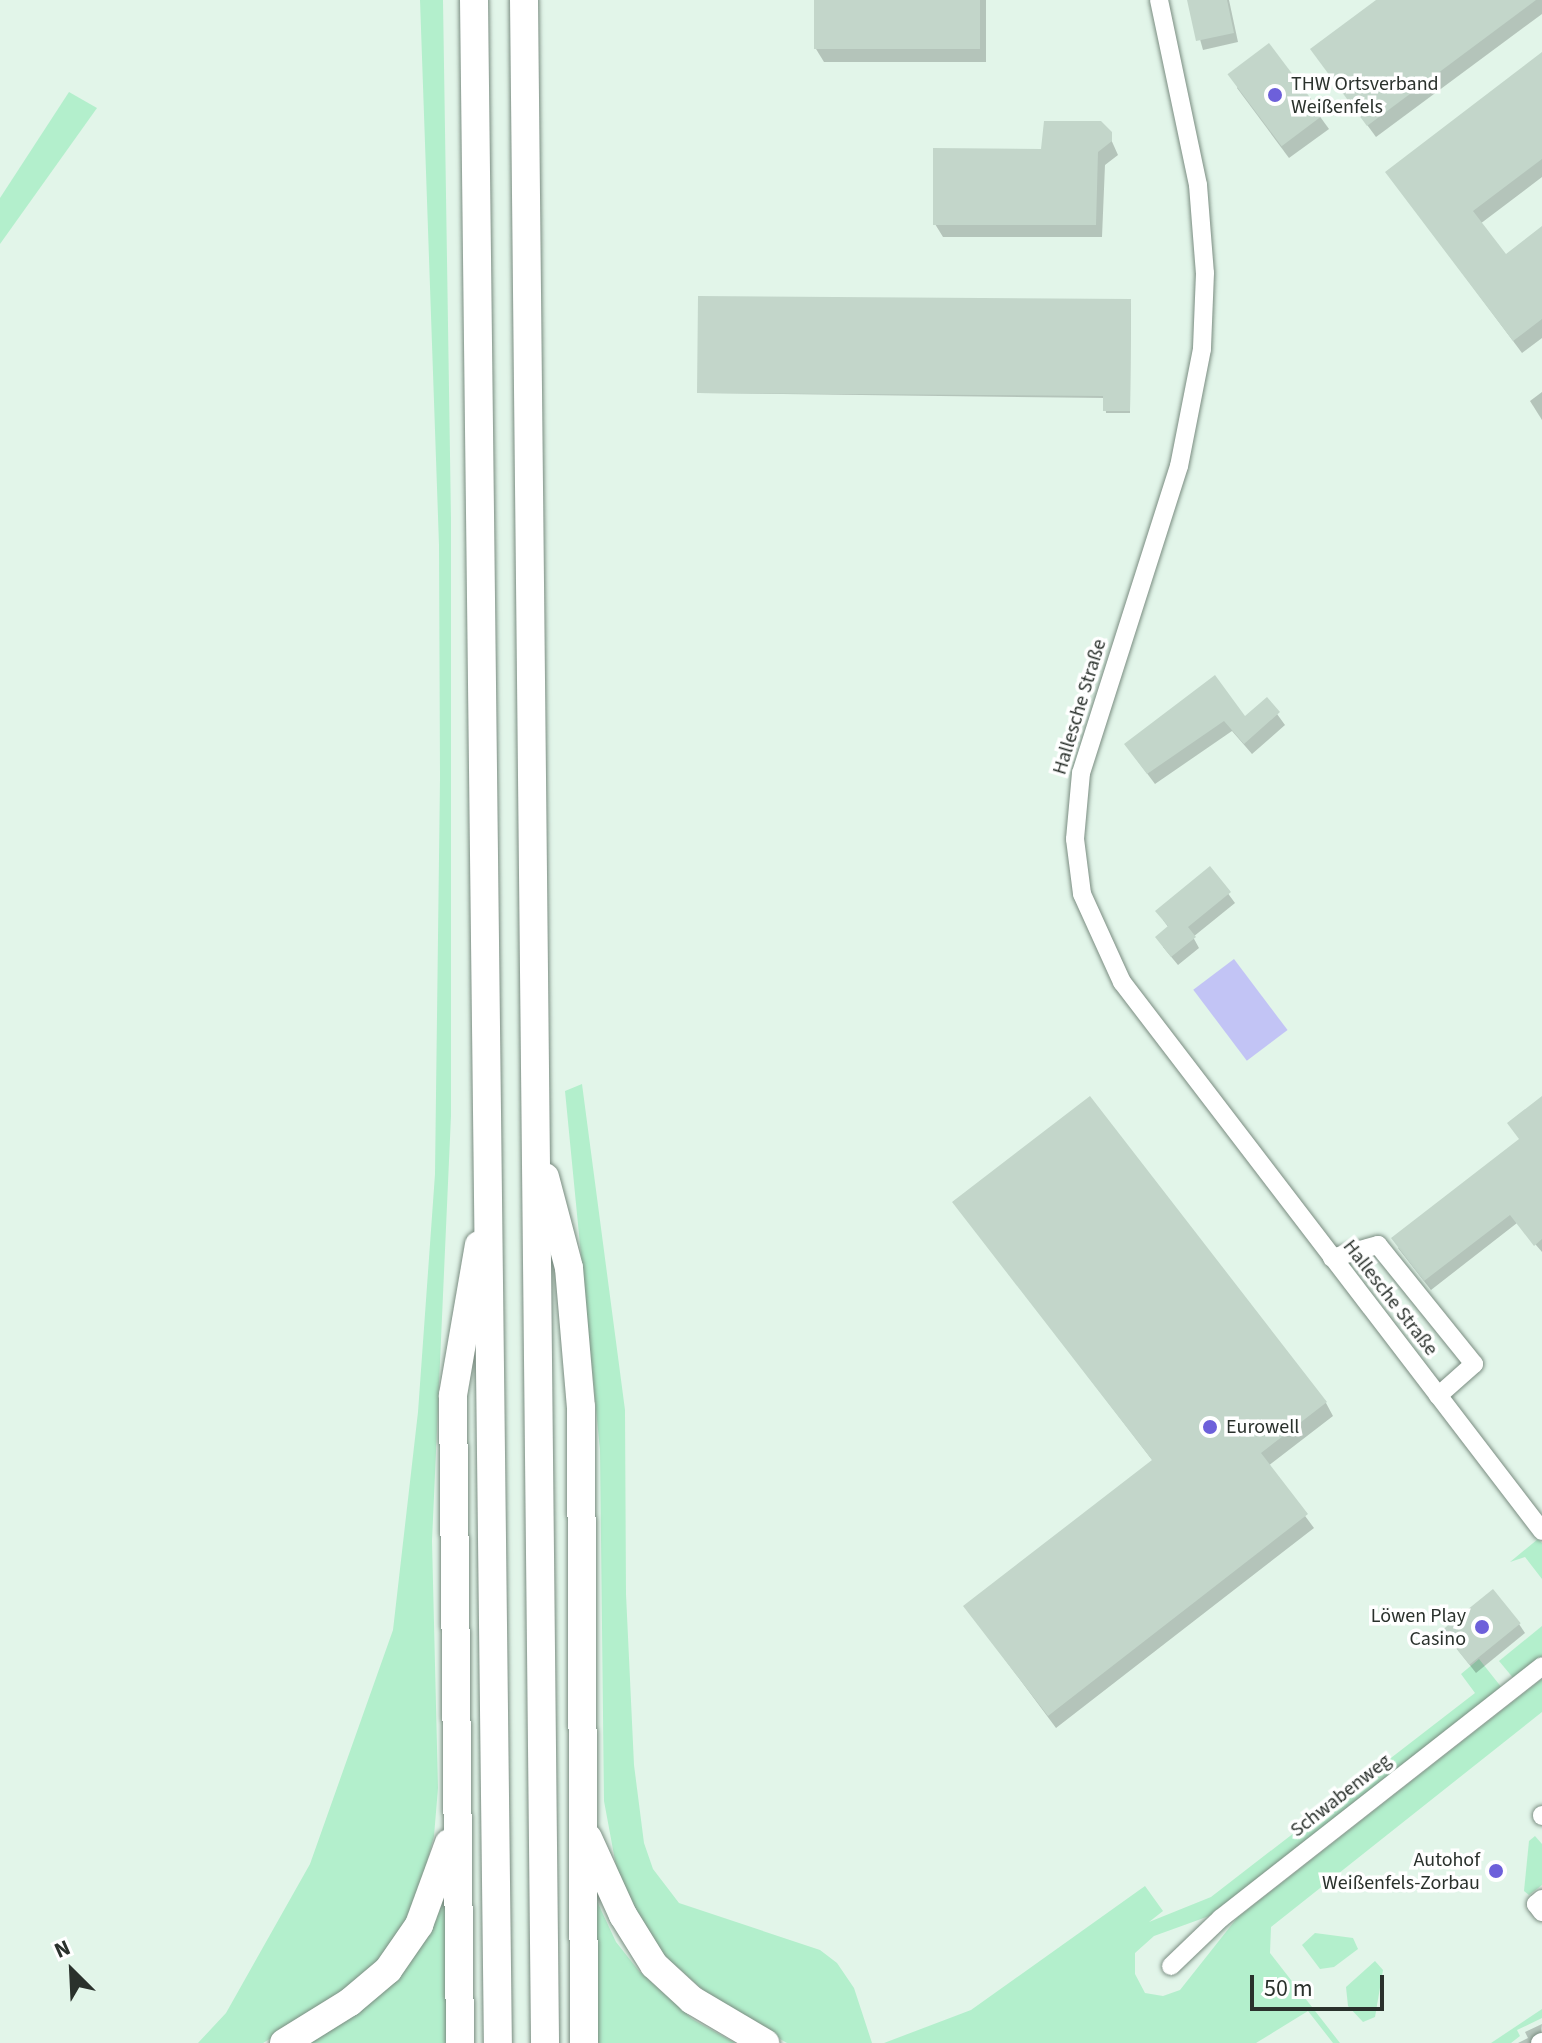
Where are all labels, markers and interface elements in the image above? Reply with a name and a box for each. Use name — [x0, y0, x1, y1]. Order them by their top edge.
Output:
place label: THW Ortsverband Weißenfels — [1291, 72, 1439, 119]
marker: THW Ortsverband Weißenfels — [1266, 86, 1284, 104]
street label: Hallesche Straße — [1048, 636, 1112, 778]
street label: Hallesche Straße — [1337, 1235, 1443, 1361]
place label: Eurowell — [1226, 1415, 1299, 1439]
marker: Eurowell — [1201, 1418, 1219, 1436]
place label: Löwen Play Casino — [1371, 1604, 1466, 1651]
marker: Löwen Play Casino — [1473, 1618, 1491, 1636]
street label: Schwabenweg — [1286, 1749, 1396, 1843]
place label: Autohof Weißenfels-Zorbau — [1322, 1848, 1480, 1895]
marker: Autohof Weißenfels-Zorbau — [1487, 1862, 1505, 1880]
north arrow — [32, 1931, 112, 2011]
text: N — [49, 1931, 75, 1967]
scale bar — [1254, 1959, 1388, 2009]
text: 50 m — [1264, 1971, 1313, 2006]

